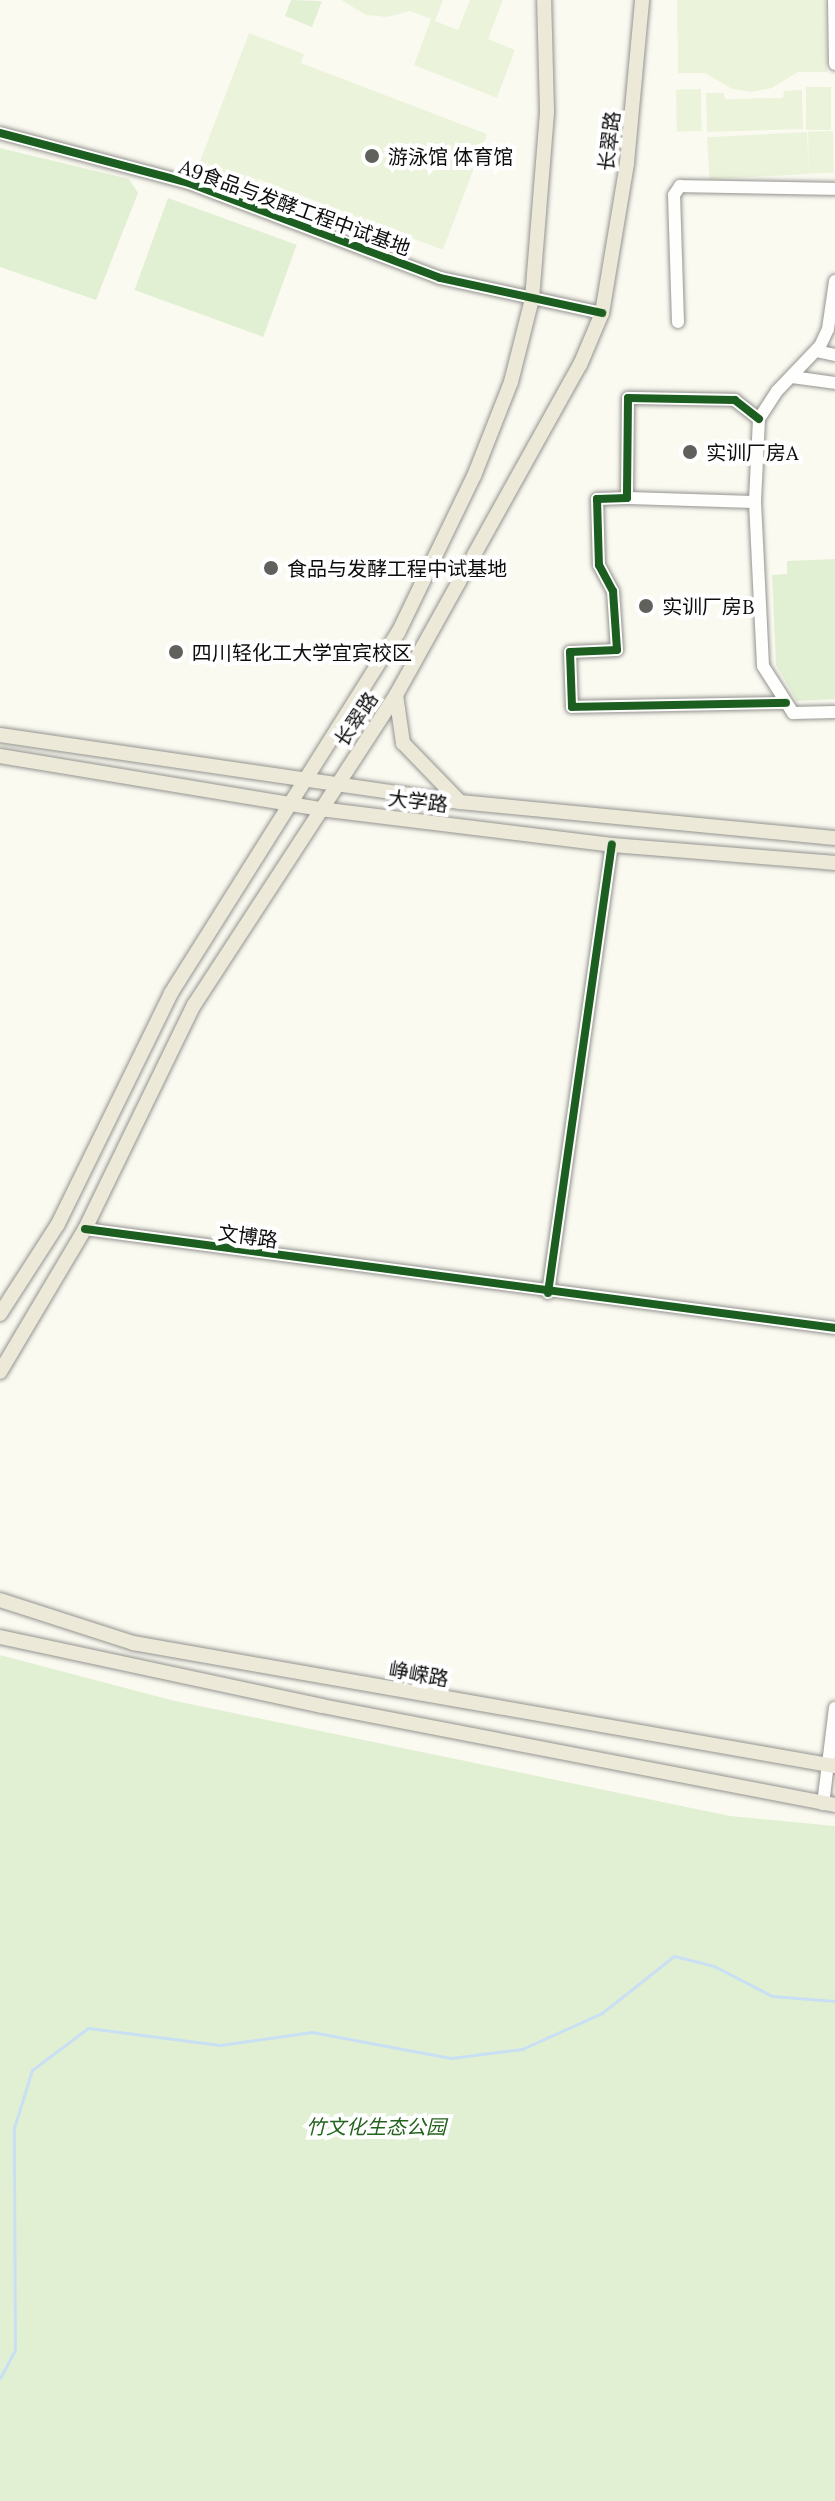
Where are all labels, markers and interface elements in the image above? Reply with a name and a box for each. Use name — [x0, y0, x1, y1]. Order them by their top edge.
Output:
street label: 长翠路 — [593, 110, 625, 172]
place label: 游泳馆 体育馆 — [388, 144, 513, 168]
marker: 游泳馆 体育馆 — [363, 147, 381, 165]
street label: A9食品与发酵工程中试基地 — [176, 154, 414, 260]
place label: 实训厂房A — [706, 440, 799, 464]
marker: 实训厂房A — [681, 443, 699, 461]
place label: 食品与发酵工程中试基地 — [287, 556, 507, 580]
marker: 食品与发酵工程中试基地 — [262, 559, 280, 577]
place label: 实训厂房B — [662, 594, 754, 618]
marker: 实训厂房B — [637, 597, 655, 615]
place label: 四川轻化工大学宜宾校区 — [192, 640, 412, 664]
marker: 四川轻化工大学宜宾校区 — [167, 643, 185, 661]
street label: 长翠路 — [329, 687, 383, 751]
street label: 大学路 — [387, 785, 449, 817]
street label: 文博路 — [217, 1220, 279, 1252]
street label: 峥嵘路 — [387, 1657, 451, 1691]
park label: 竹文化生态公园 — [306, 2114, 446, 2138]

